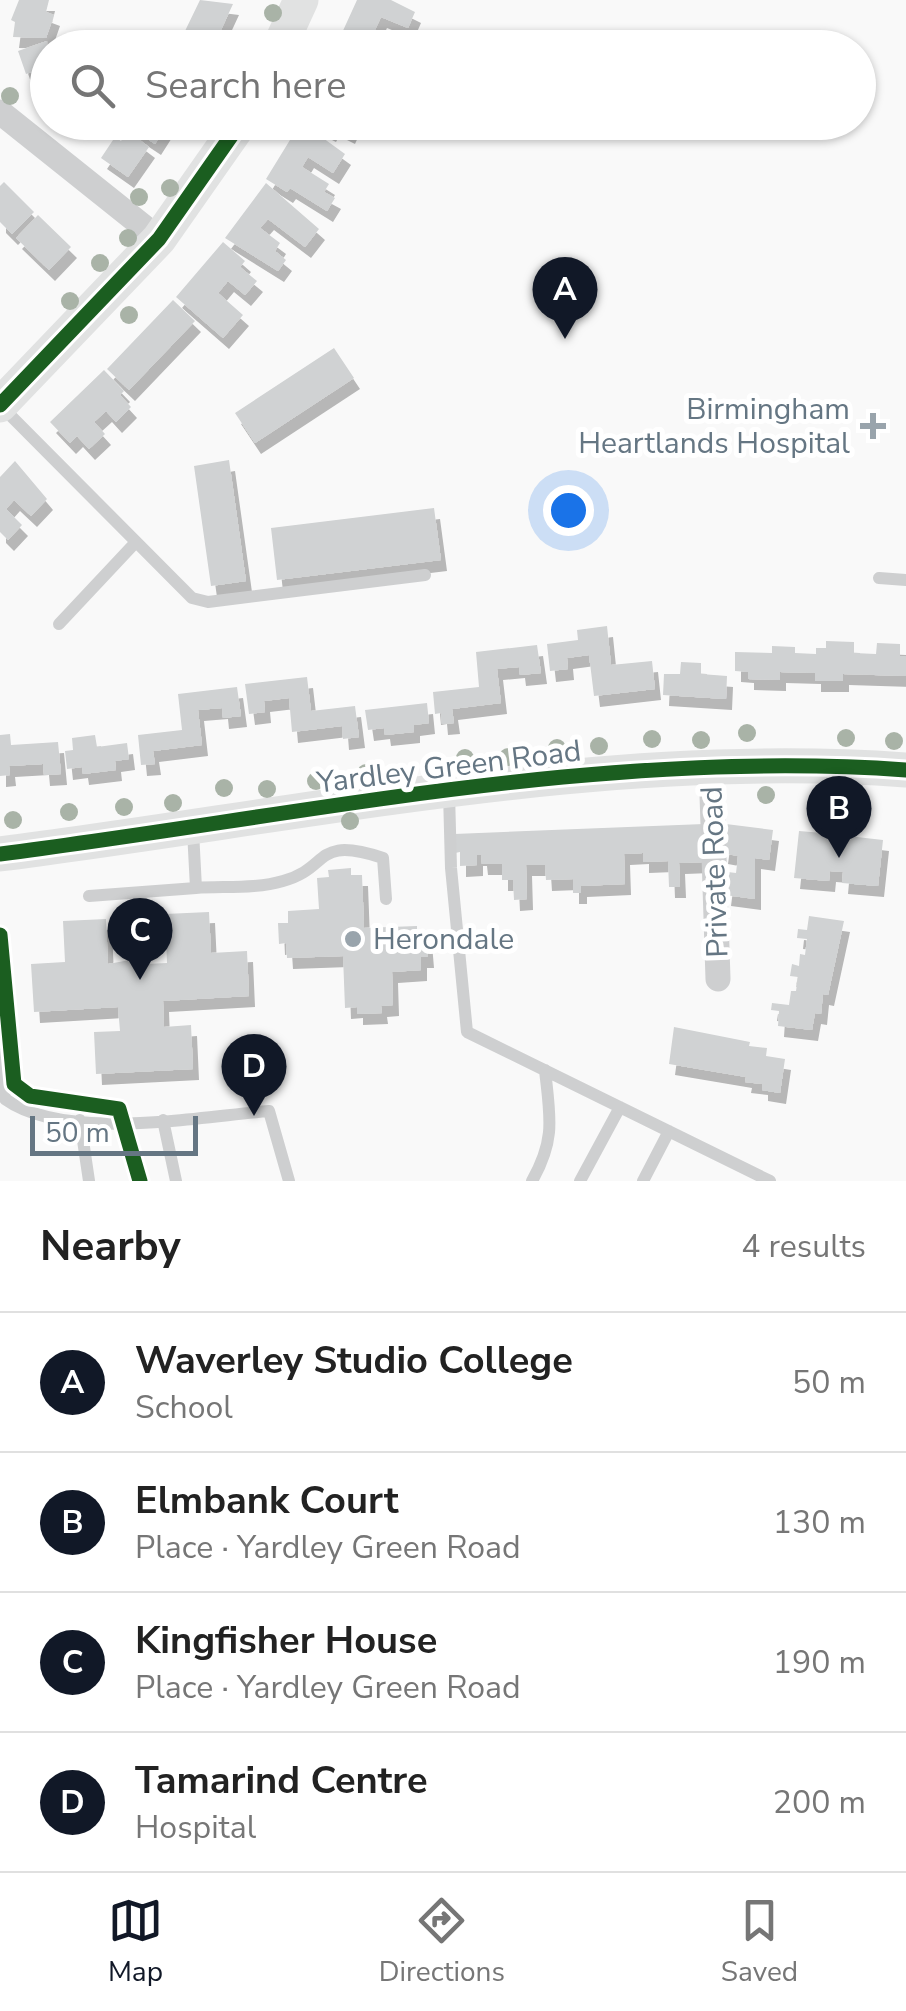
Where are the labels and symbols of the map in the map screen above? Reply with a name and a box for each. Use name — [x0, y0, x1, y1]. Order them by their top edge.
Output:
pin: A — [532, 256, 598, 339]
place label: Birmingham Heartlands Hospital — [578, 389, 850, 464]
marker: Birmingham Heartlands Hospital — [860, 413, 886, 439]
your location — [543, 485, 594, 536]
street label: Yardley Green Road — [314, 730, 583, 804]
pin: B — [806, 776, 872, 858]
street label: Private Road — [692, 786, 738, 958]
pin: C — [108, 898, 172, 980]
place label: Herondale — [373, 919, 514, 960]
marker: Herondale — [342, 928, 364, 950]
pin: D — [222, 1034, 286, 1116]
scale bar — [30, 1111, 198, 1156]

